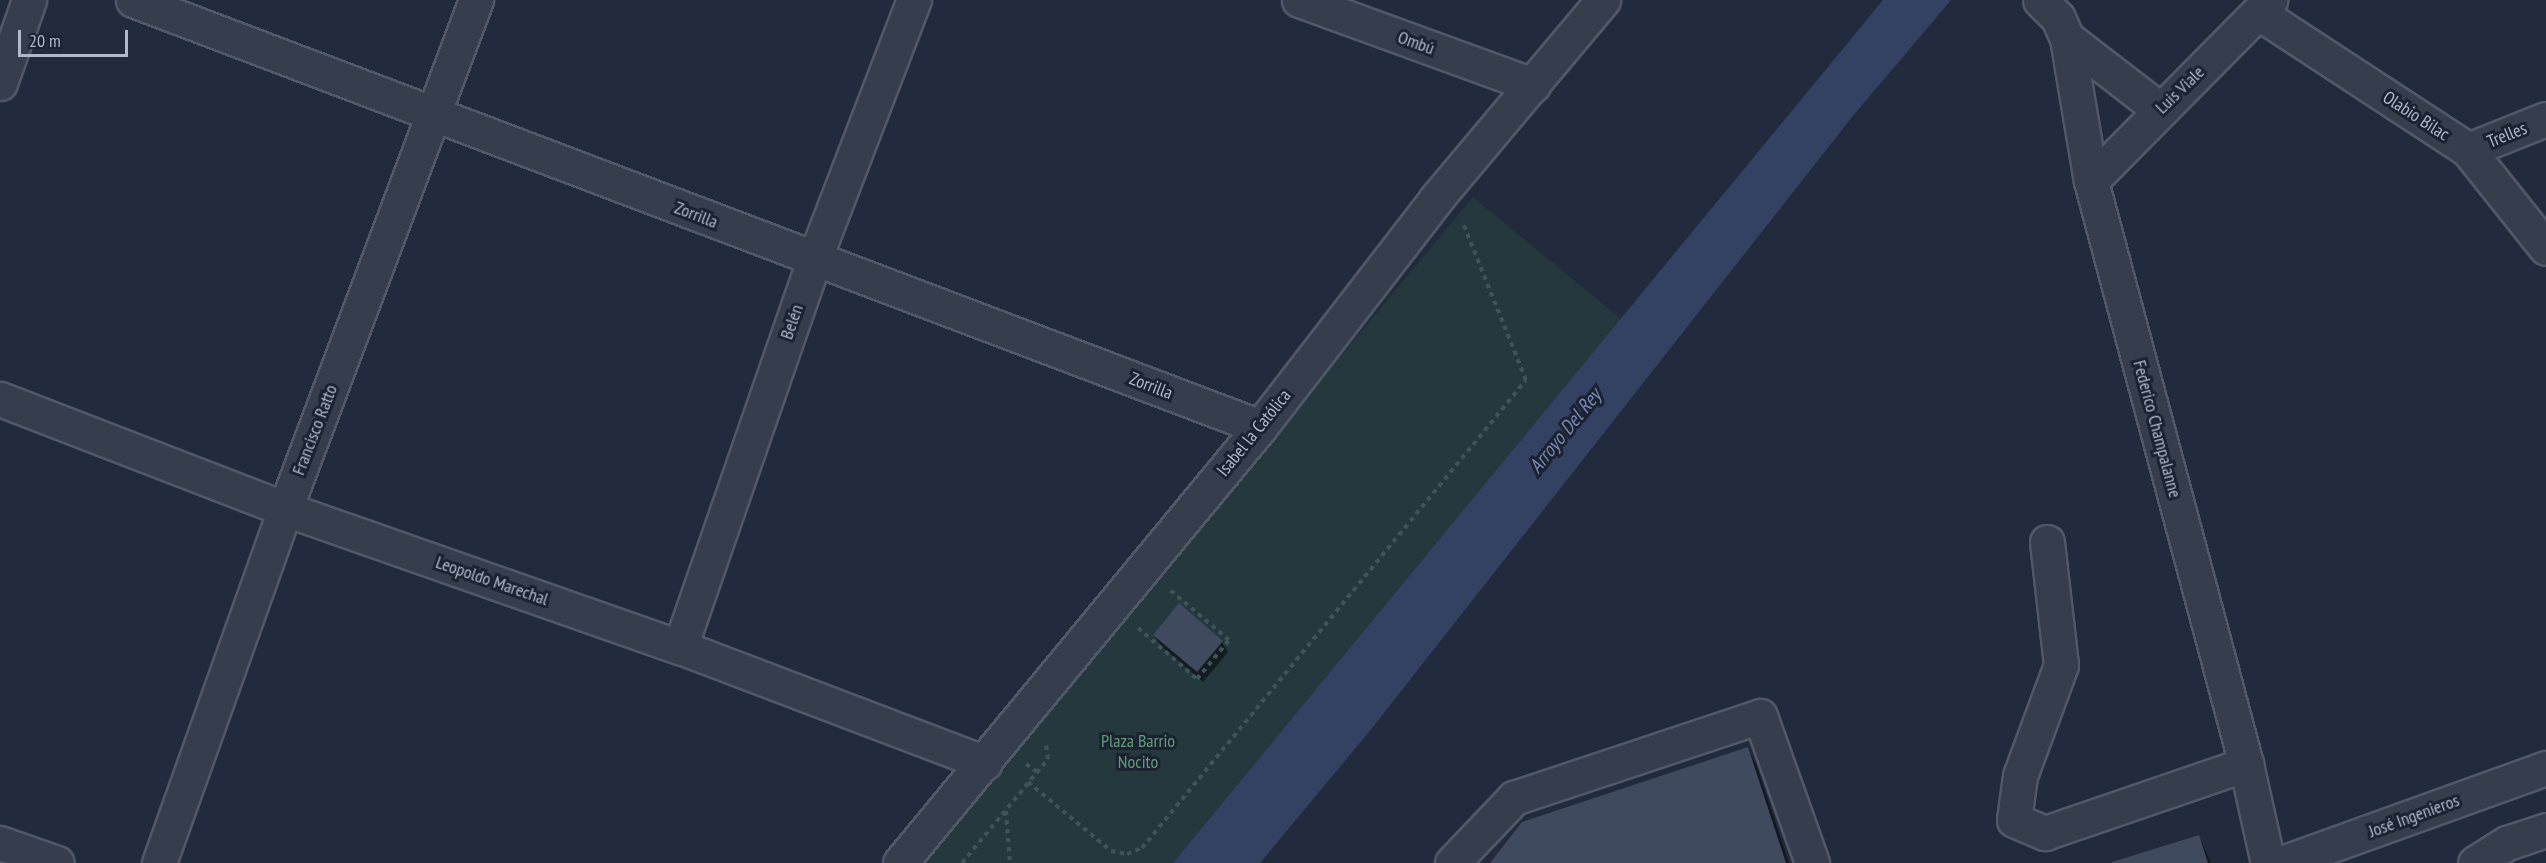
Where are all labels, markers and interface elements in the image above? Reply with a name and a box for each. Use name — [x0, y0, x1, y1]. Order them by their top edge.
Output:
scale bar — [21, 18, 130, 56]
street label: Ombú — [1395, 26, 1437, 60]
text: 20 m — [29, 29, 61, 52]
street label: Luis Viale — [2151, 61, 2209, 119]
street label: Olabio Bilac — [2379, 87, 2453, 145]
street label: Trelles — [2484, 117, 2530, 153]
street label: Zorrilla — [671, 197, 721, 233]
street label: Belén — [776, 302, 808, 342]
street label: Federico Champalanne — [2128, 358, 2186, 500]
street label: Zorrilla — [1126, 368, 1176, 404]
street label: Francisco Ratto — [288, 382, 342, 478]
water label: Arroyo Del Rey — [1524, 384, 1606, 478]
street label: Isabel la Católica — [1212, 385, 1296, 481]
street label: Leopoldo Marechal — [433, 552, 551, 610]
park label: Plaza Barrio Nocito — [1101, 731, 1175, 774]
street label: José Ingenieros — [2366, 790, 2462, 842]

